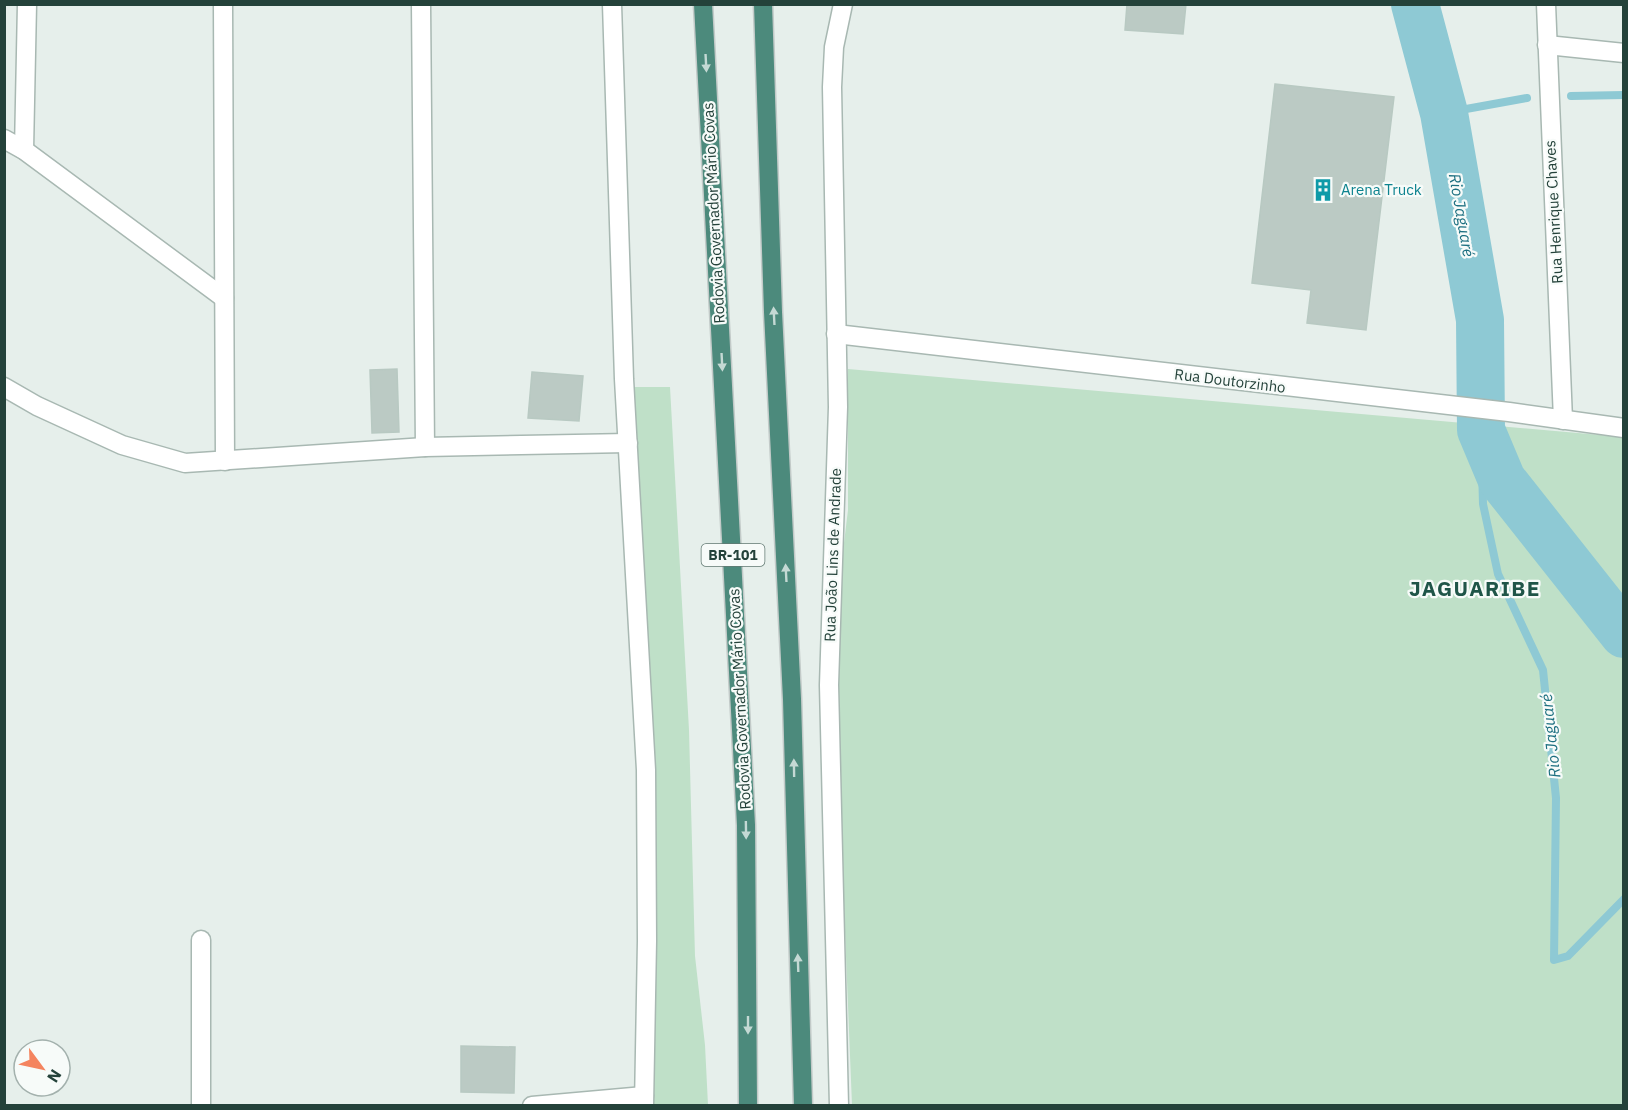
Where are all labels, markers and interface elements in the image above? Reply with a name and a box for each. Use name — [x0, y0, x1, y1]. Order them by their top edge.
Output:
one-way arrow — [701, 53, 711, 72]
street label: Rodovia Governador Mário Covas — [698, 102, 729, 324]
street label: Rua Henrique Chaves — [1540, 140, 1567, 284]
water label: Rio Jaguaré — [1445, 172, 1479, 258]
building icon: Arena Truck — [1310, 177, 1336, 203]
place label: Arena Truck — [1341, 180, 1422, 199]
one-way arrow — [769, 306, 778, 325]
one-way arrow — [717, 353, 726, 372]
street label: Rua Doutorzinho — [1173, 364, 1287, 397]
street label: Rua João Lins de Andrade — [820, 468, 845, 642]
road number: BR-101 — [702, 544, 764, 566]
one-way arrow — [781, 564, 790, 583]
district label: JAGUARIBE — [1409, 574, 1541, 602]
street label: Rodovia Governador Mário Covas — [724, 588, 755, 810]
water label: Rio Jaguaré — [1536, 693, 1564, 779]
one-way arrow — [789, 759, 798, 778]
one-way arrow — [742, 820, 751, 839]
one-way arrow — [794, 954, 803, 973]
one-way arrow — [743, 1015, 752, 1034]
north arrow — [12, 1038, 72, 1098]
text: N — [43, 1066, 66, 1086]

